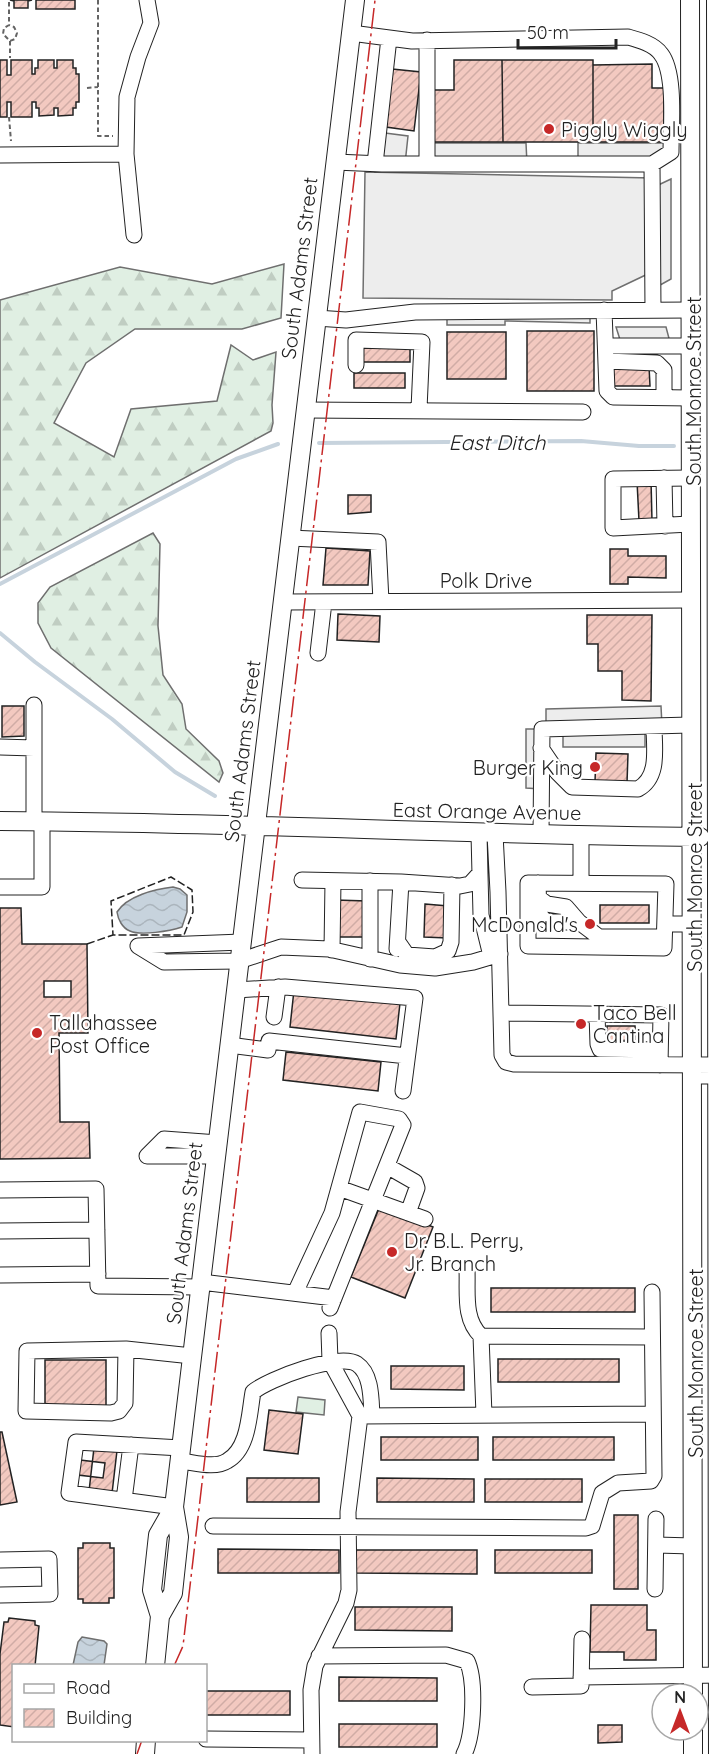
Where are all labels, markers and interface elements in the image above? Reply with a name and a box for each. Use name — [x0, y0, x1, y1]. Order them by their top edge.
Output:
scale bar — [518, 12, 616, 50]
text: 50 m — [527, 21, 569, 44]
place label: Piggly Wiggly — [561, 117, 688, 142]
marker: Piggly Wiggly — [542, 122, 556, 136]
street label: South Adams Street — [275, 175, 323, 360]
street label: South Monroe Street — [681, 296, 706, 486]
water label: East Ditch — [449, 429, 546, 455]
street label: Polk Drive — [440, 568, 532, 593]
street label: South Adams Street — [218, 658, 266, 843]
place label: Burger King — [473, 755, 583, 780]
marker: Burger King — [588, 760, 602, 774]
street label: South Monroe Street — [682, 782, 707, 972]
street label: East Orange Avenue — [392, 797, 582, 825]
place label: McDonald's — [471, 912, 578, 937]
marker: McDonald's — [583, 917, 597, 931]
place label: Taco Bell Cantina — [593, 1000, 677, 1048]
place label: Tallahassee Post Office — [49, 1010, 157, 1058]
marker: Taco Bell Cantina — [574, 1017, 588, 1031]
marker: Tallahassee Post Office — [30, 1026, 44, 1040]
street label: South Adams Street — [160, 1140, 208, 1325]
place label: Dr. B.L. Perry, Jr. Branch — [404, 1228, 523, 1276]
marker: Dr. B.L. Perry, Jr. Branch — [385, 1245, 399, 1259]
street label: South Monroe Street — [683, 1268, 708, 1458]
legend — [12, 1664, 207, 1742]
text: Road — [66, 1676, 111, 1699]
north arrow — [650, 1682, 710, 1742]
text: N — [674, 1687, 686, 1707]
text: Building — [66, 1706, 132, 1729]

